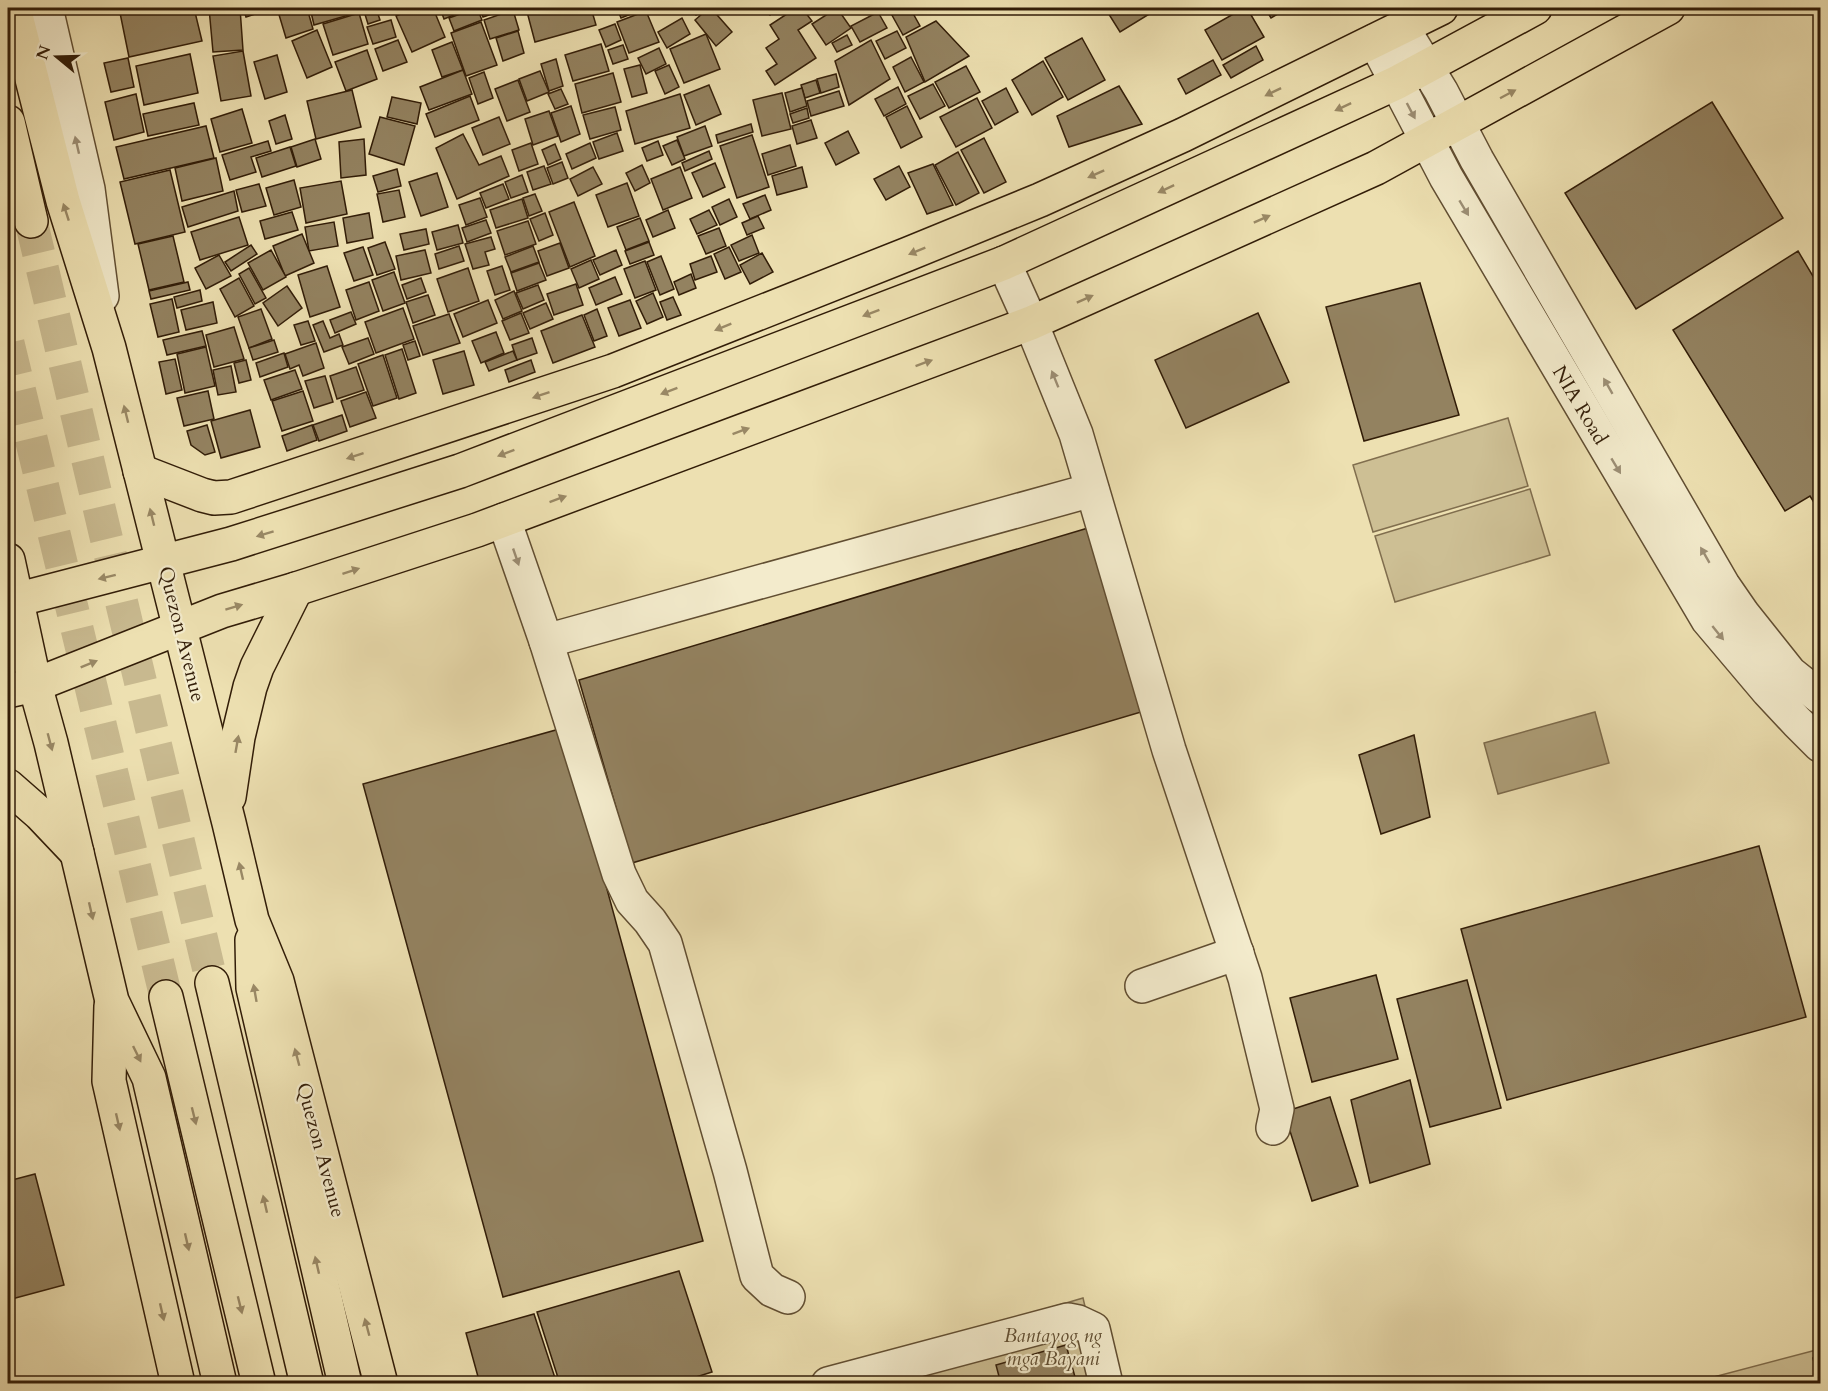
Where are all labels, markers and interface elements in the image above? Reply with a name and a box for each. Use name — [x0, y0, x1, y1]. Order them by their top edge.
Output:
north arrow — [27, 27, 87, 87]
text: N — [31, 42, 56, 63]
one-way arrow — [1265, 87, 1282, 96]
one-way arrow — [1500, 89, 1517, 99]
one-way arrow — [1335, 103, 1352, 112]
one-way arrow — [1406, 103, 1416, 120]
one-way arrow — [72, 136, 82, 154]
one-way arrow — [1087, 169, 1105, 179]
one-way arrow — [1158, 185, 1175, 194]
one-way arrow — [1458, 200, 1469, 216]
one-way arrow — [61, 203, 70, 221]
one-way arrow — [1254, 214, 1272, 224]
one-way arrow — [908, 247, 926, 256]
one-way arrow — [1076, 294, 1094, 304]
one-way arrow — [861, 309, 879, 319]
one-way arrow — [714, 323, 732, 332]
one-way arrow — [915, 358, 933, 367]
street label: NIA Road — [1546, 361, 1614, 450]
one-way arrow — [1050, 370, 1060, 388]
one-way arrow — [1602, 378, 1613, 394]
one-way arrow — [660, 386, 678, 396]
one-way arrow — [531, 391, 549, 400]
one-way arrow — [121, 405, 131, 423]
one-way arrow — [732, 426, 750, 435]
one-way arrow — [497, 449, 515, 459]
one-way arrow — [346, 452, 364, 462]
one-way arrow — [1611, 458, 1622, 474]
one-way arrow — [549, 494, 567, 503]
one-way arrow — [147, 508, 156, 526]
one-way arrow — [256, 530, 274, 539]
one-way arrow — [1700, 547, 1711, 563]
one-way arrow — [512, 548, 521, 566]
street label: Quezon Avenue — [152, 563, 212, 705]
one-way arrow — [342, 565, 360, 575]
one-way arrow — [98, 573, 116, 582]
one-way arrow — [226, 602, 244, 611]
one-way arrow — [1711, 625, 1724, 640]
one-way arrow — [80, 659, 98, 668]
one-way arrow — [46, 732, 56, 751]
one-way arrow — [233, 734, 242, 753]
one-way arrow — [235, 862, 245, 881]
one-way arrow — [86, 901, 96, 920]
one-way arrow — [250, 983, 259, 1002]
one-way arrow — [132, 1045, 142, 1062]
one-way arrow — [291, 1048, 301, 1066]
street label: Quezon Avenue — [290, 1080, 352, 1220]
one-way arrow — [190, 1106, 200, 1125]
one-way arrow — [114, 1112, 124, 1131]
one-way arrow — [259, 1195, 269, 1213]
one-way arrow — [182, 1233, 192, 1251]
one-way arrow — [312, 1256, 322, 1274]
one-way arrow — [236, 1296, 246, 1314]
one-way arrow — [157, 1302, 167, 1321]
one-way arrow — [361, 1318, 371, 1336]
park label: Bantayog ng mga Bayani — [1004, 1322, 1102, 1372]

